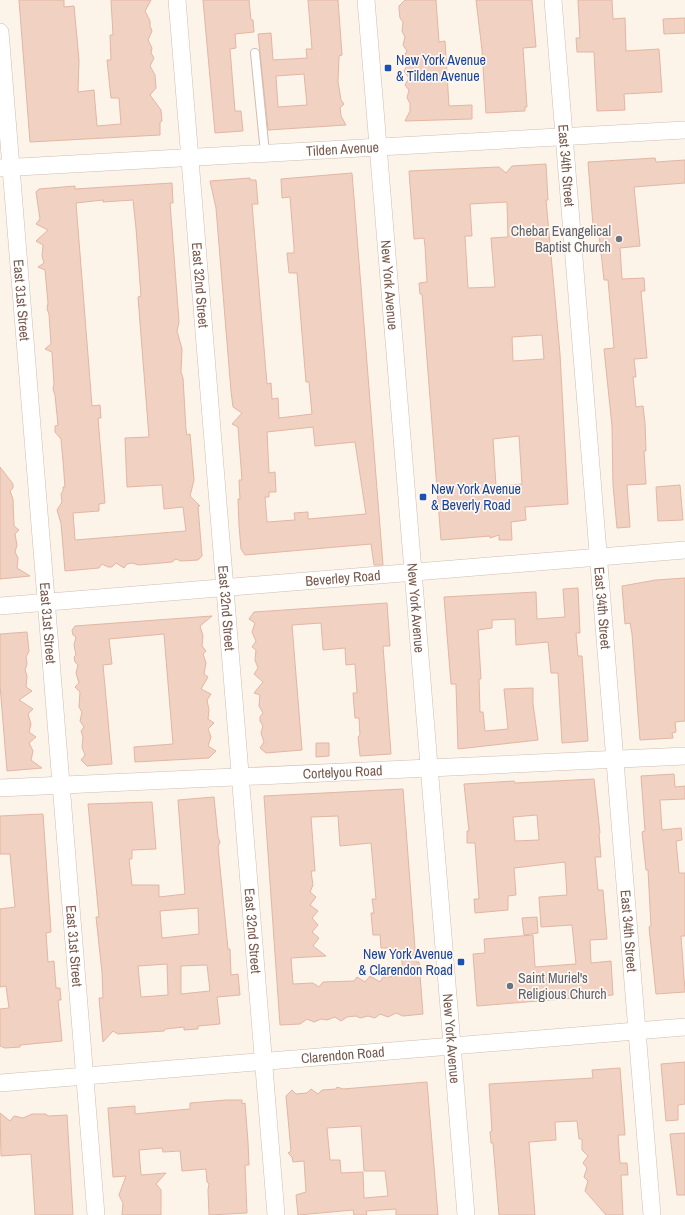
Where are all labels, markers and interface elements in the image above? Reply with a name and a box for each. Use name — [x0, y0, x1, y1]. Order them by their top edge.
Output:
place label: New York Avenue & Tilden Avenue — [396, 51, 486, 85]
marker: New York Avenue & Tilden Avenue — [383, 63, 393, 73]
street label: East 34th Street — [554, 124, 579, 207]
street label: Tilden Avenue — [306, 138, 379, 160]
place label: Chebar Evangelical Baptist Church — [511, 222, 611, 256]
marker: Chebar Evangelical Baptist Church — [614, 234, 624, 244]
street label: New York Avenue — [377, 239, 402, 331]
street label: East 32nd Street — [188, 242, 213, 328]
street label: East 31st Street — [9, 259, 34, 342]
place label: New York Avenue & Beverly Road — [431, 480, 521, 514]
marker: New York Avenue & Beverly Road — [418, 492, 428, 502]
street label: New York Avenue — [403, 562, 429, 654]
street label: East 32nd Street — [214, 565, 239, 651]
street label: Beverley Road — [305, 566, 381, 590]
street label: East 34th Street — [590, 566, 615, 650]
street label: East 31st Street — [36, 582, 60, 665]
street label: Cortelyou Road — [302, 761, 383, 783]
street label: East 32nd Street — [240, 887, 265, 974]
street label: East 34th Street — [617, 889, 641, 973]
street label: East 31st Street — [62, 904, 86, 988]
place label: New York Avenue & Clarendon Road — [359, 945, 453, 979]
marker: New York Avenue & Clarendon Road — [456, 957, 466, 967]
place label: Saint Muriel's Religious Church — [518, 969, 607, 1003]
marker: Saint Muriel's Religious Church — [505, 981, 515, 991]
street label: New York Avenue — [439, 993, 464, 1084]
street label: Clarendon Road — [300, 1043, 385, 1067]

